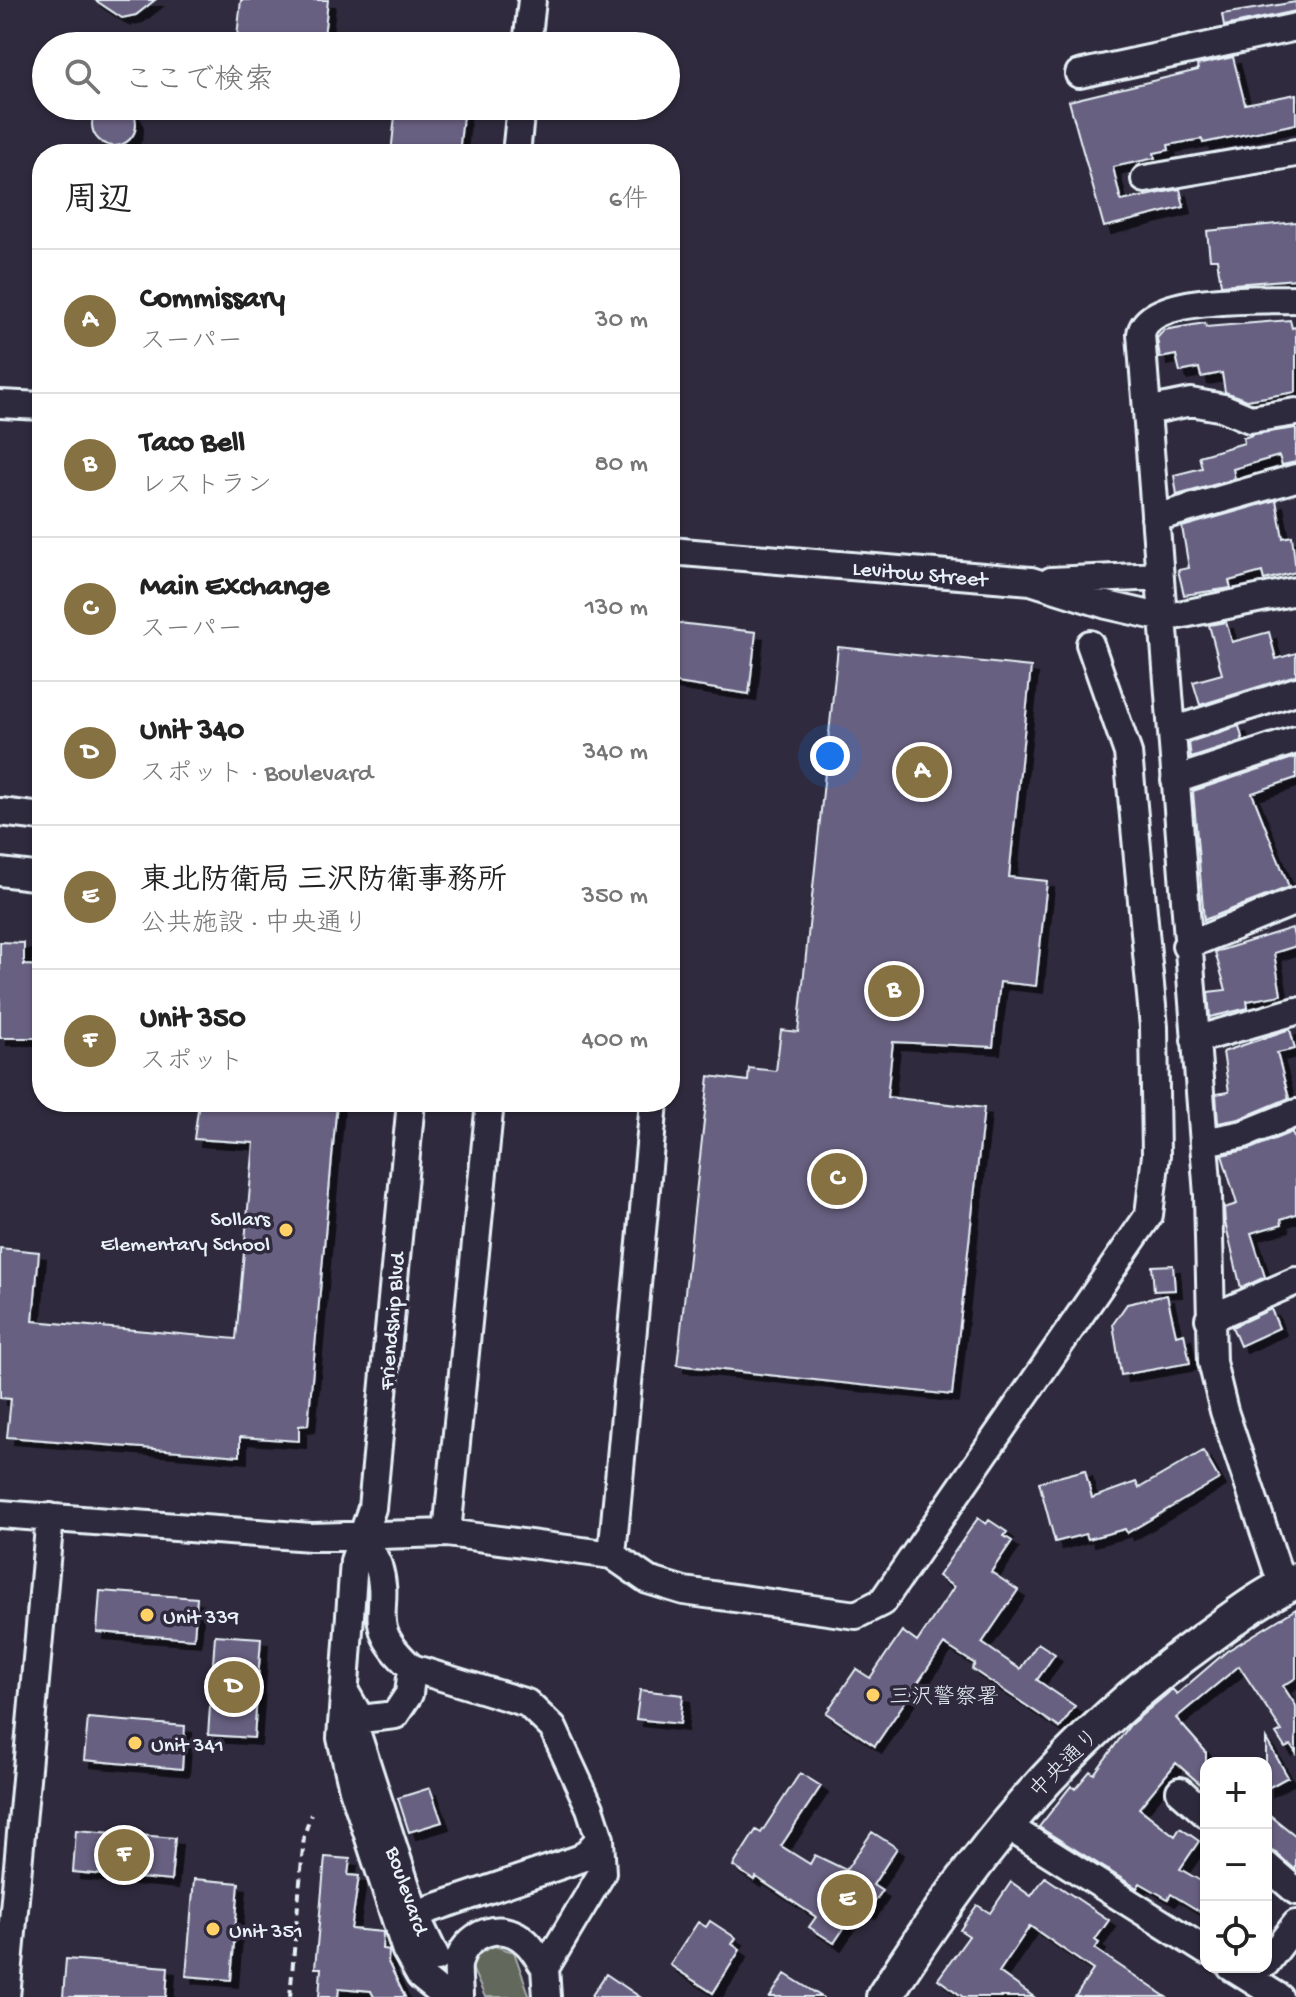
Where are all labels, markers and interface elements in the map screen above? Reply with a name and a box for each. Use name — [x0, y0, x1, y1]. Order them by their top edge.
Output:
search box — [32, 32, 680, 120]
icon: search — [60, 54, 104, 98]
text: ここで検索 — [124, 65, 274, 100]
text: 周辺 — [64, 183, 132, 223]
text: 6件 — [609, 186, 648, 217]
text: Commissary — [140, 283, 285, 318]
text: A — [82, 306, 98, 337]
text: 30 m — [595, 306, 648, 337]
text: スーパー — [140, 328, 243, 359]
text: Taco Bell — [140, 427, 245, 462]
text: B — [83, 450, 97, 481]
text: 80 m — [594, 450, 648, 481]
text: レストラン — [140, 472, 272, 503]
street label: Levitow Street — [851, 557, 990, 595]
text: Main Exchange — [140, 571, 330, 606]
text: C — [83, 594, 97, 625]
text: 130 m — [585, 594, 648, 625]
text: スーパー — [140, 616, 243, 647]
text: Unit 340 — [140, 715, 244, 750]
your location — [810, 736, 850, 776]
text: D — [82, 738, 98, 769]
text: 340 m — [583, 738, 648, 769]
pin: A — [896, 742, 948, 802]
text: スポット · Boulevard — [140, 760, 373, 791]
text: 東北防衛局 三沢防衛事務所 — [140, 865, 507, 900]
text: E — [82, 882, 98, 913]
text: 350 m — [581, 882, 648, 913]
text: 公共施設 · 中央通り — [140, 910, 368, 941]
pin: B — [868, 961, 920, 1021]
text: Unit 350 — [140, 1003, 246, 1038]
text: F — [83, 1026, 97, 1057]
text: 400 m — [582, 1026, 648, 1057]
text: スポット — [140, 1048, 244, 1079]
pin: C — [811, 1149, 863, 1209]
place label: Sollars Elementary School — [100, 1208, 271, 1259]
marker: Sollars Elementary School — [277, 1221, 295, 1239]
street label: Friendship Blvd — [375, 1249, 413, 1392]
marker: Unit 339 — [138, 1606, 156, 1624]
place label: Unit 339 — [163, 1606, 239, 1632]
pin: D — [208, 1657, 260, 1717]
place label: 三沢警察署 — [889, 1685, 999, 1712]
marker: 三沢警察署 — [864, 1686, 882, 1704]
street label: 中央通り — [1024, 1723, 1106, 1805]
marker: Unit 341 — [126, 1734, 144, 1752]
place label: Unit 341 — [151, 1734, 224, 1760]
map controls — [1200, 1757, 1272, 1973]
button: + — [1200, 1757, 1272, 1829]
pin: F — [98, 1825, 150, 1885]
button: − — [1200, 1829, 1272, 1901]
street label: Boulevard — [378, 1843, 433, 1941]
pin: E — [821, 1870, 873, 1930]
button: locate — [1200, 1901, 1272, 1973]
marker: Unit 351 — [204, 1920, 222, 1938]
place label: Unit 351 — [229, 1920, 303, 1946]

